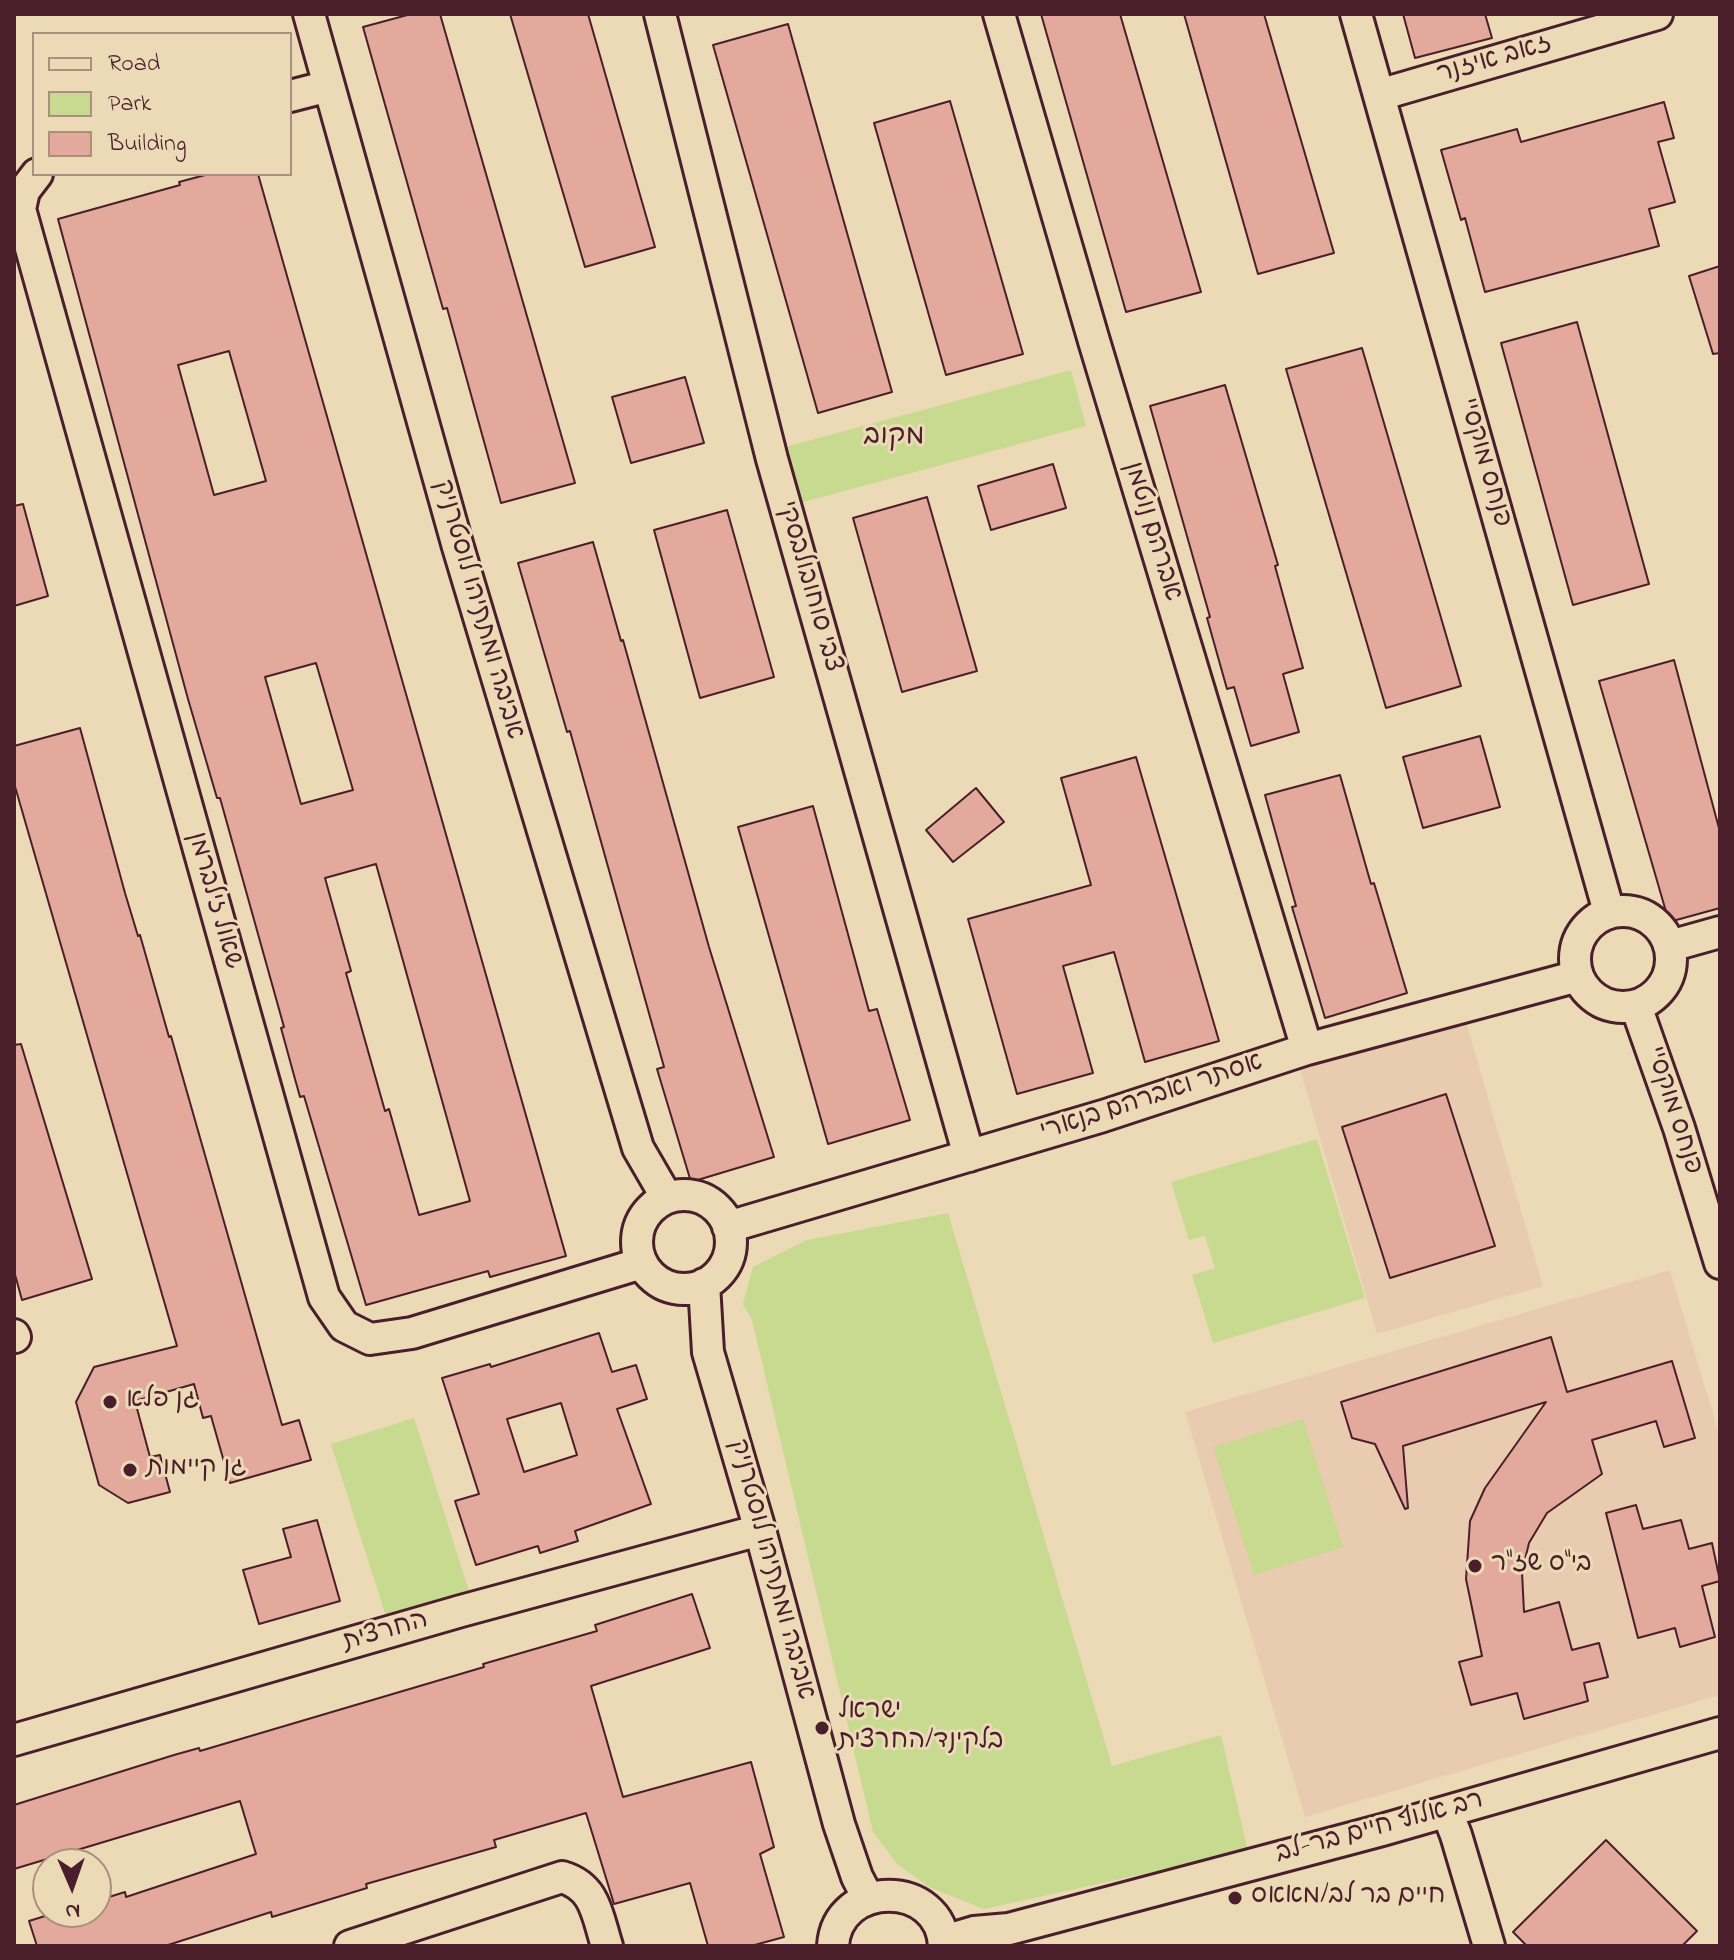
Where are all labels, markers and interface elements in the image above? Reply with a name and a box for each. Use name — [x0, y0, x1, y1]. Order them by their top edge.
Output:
street label: זאב איזנר — [1434, 30, 1556, 92]
legend — [32, 32, 292, 176]
text: Road — [108, 47, 160, 82]
text: Park — [108, 87, 151, 122]
text: Building — [108, 127, 187, 162]
street label: פנחס מוקסיי — [1450, 395, 1516, 531]
district label: מקוב — [863, 421, 925, 455]
street label: אברהם נוטמן — [1115, 459, 1187, 605]
street label: אביבה ומתתיהו לוסטרניק — [425, 477, 529, 743]
street label: צבי סוחובולבסקי — [769, 498, 847, 676]
street label: שאול זילברמן — [179, 829, 247, 973]
street label: פנחס מוקסיי — [1637, 1043, 1707, 1179]
street label: אסתר ואברהם בנארי — [1037, 1048, 1267, 1150]
place label: גן פלא — [126, 1386, 199, 1418]
marker: גן פלא — [101, 1393, 119, 1411]
street label: אביבה ומתתיהו לוסטרניק — [720, 1436, 820, 1704]
place label: גן קיימות — [146, 1454, 246, 1486]
marker: גן קיימות — [121, 1461, 139, 1479]
place label: בי"ס שז"ר — [1491, 1550, 1592, 1582]
marker: בי"ס שז"ר — [1466, 1557, 1484, 1575]
street label: החרצית — [340, 1606, 432, 1660]
place label: ישראל בלקינד/החרצית — [838, 1697, 1004, 1758]
marker: ישראל בלקינד/החרצית — [813, 1719, 831, 1737]
street label: רב אלוף חיים בר-לב — [1273, 1786, 1487, 1872]
north arrow — [32, 1848, 112, 1928]
place label: חיים בר לב/מאאס — [1251, 1882, 1445, 1914]
marker: חיים בר לב/מאאס — [1226, 1889, 1244, 1907]
text: N — [65, 1894, 81, 1926]

